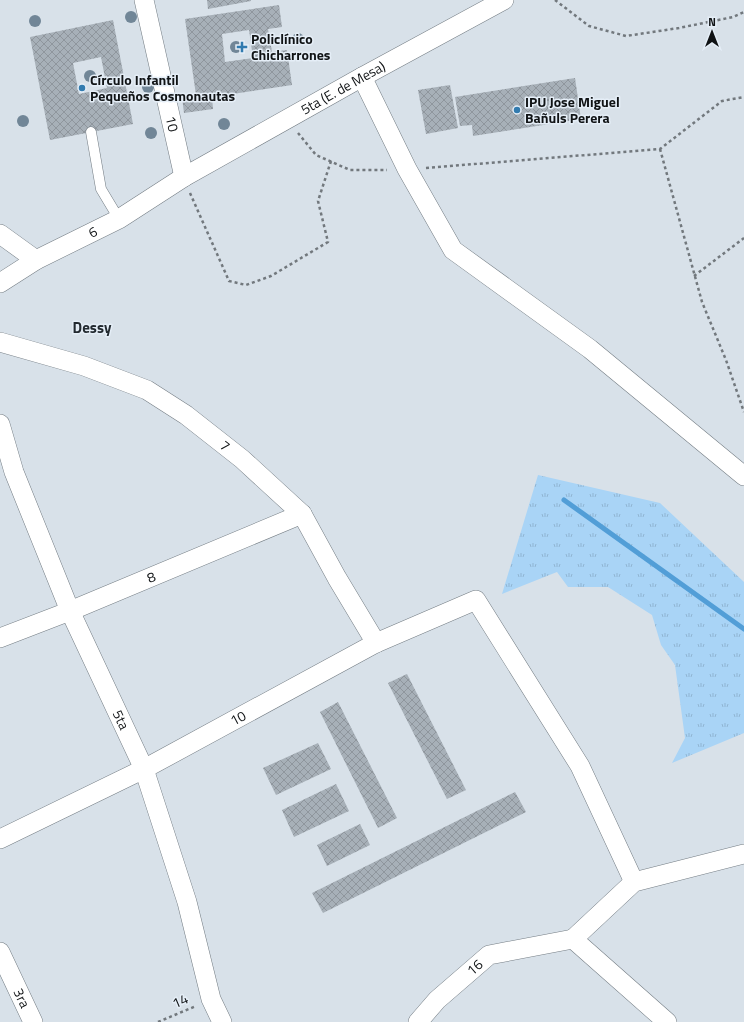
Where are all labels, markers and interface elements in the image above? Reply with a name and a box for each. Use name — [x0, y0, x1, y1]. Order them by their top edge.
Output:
north arrow — [692, 12, 732, 52]
text: N — [708, 14, 716, 30]
place label: Policlínico Chicharrones — [251, 28, 331, 65]
marker: Policlínico Chicharrones — [236, 41, 248, 53]
street label: 5ta (E. de Mesa) — [297, 55, 389, 119]
place label: Círculo Infantil Pequeños Cosmonautas — [90, 69, 235, 106]
marker: Círculo Infantil Pequeños Cosmonautas — [77, 83, 87, 93]
place label: IPU Jose Miguel Bañuls Perera — [525, 91, 620, 128]
marker: IPU Jose Miguel Bañuls Perera — [512, 105, 522, 115]
street label: 10 — [161, 114, 184, 134]
street label: 6 — [84, 220, 101, 243]
district label: Dessy — [73, 316, 112, 339]
street label: 7 — [216, 435, 235, 456]
street label: 8 — [143, 565, 159, 588]
street label: 10 — [226, 705, 250, 731]
street label: 5ta — [108, 706, 135, 733]
street label: 16 — [462, 954, 487, 980]
street label: 3ra — [8, 985, 36, 1011]
street label: 14 — [168, 988, 191, 1013]

